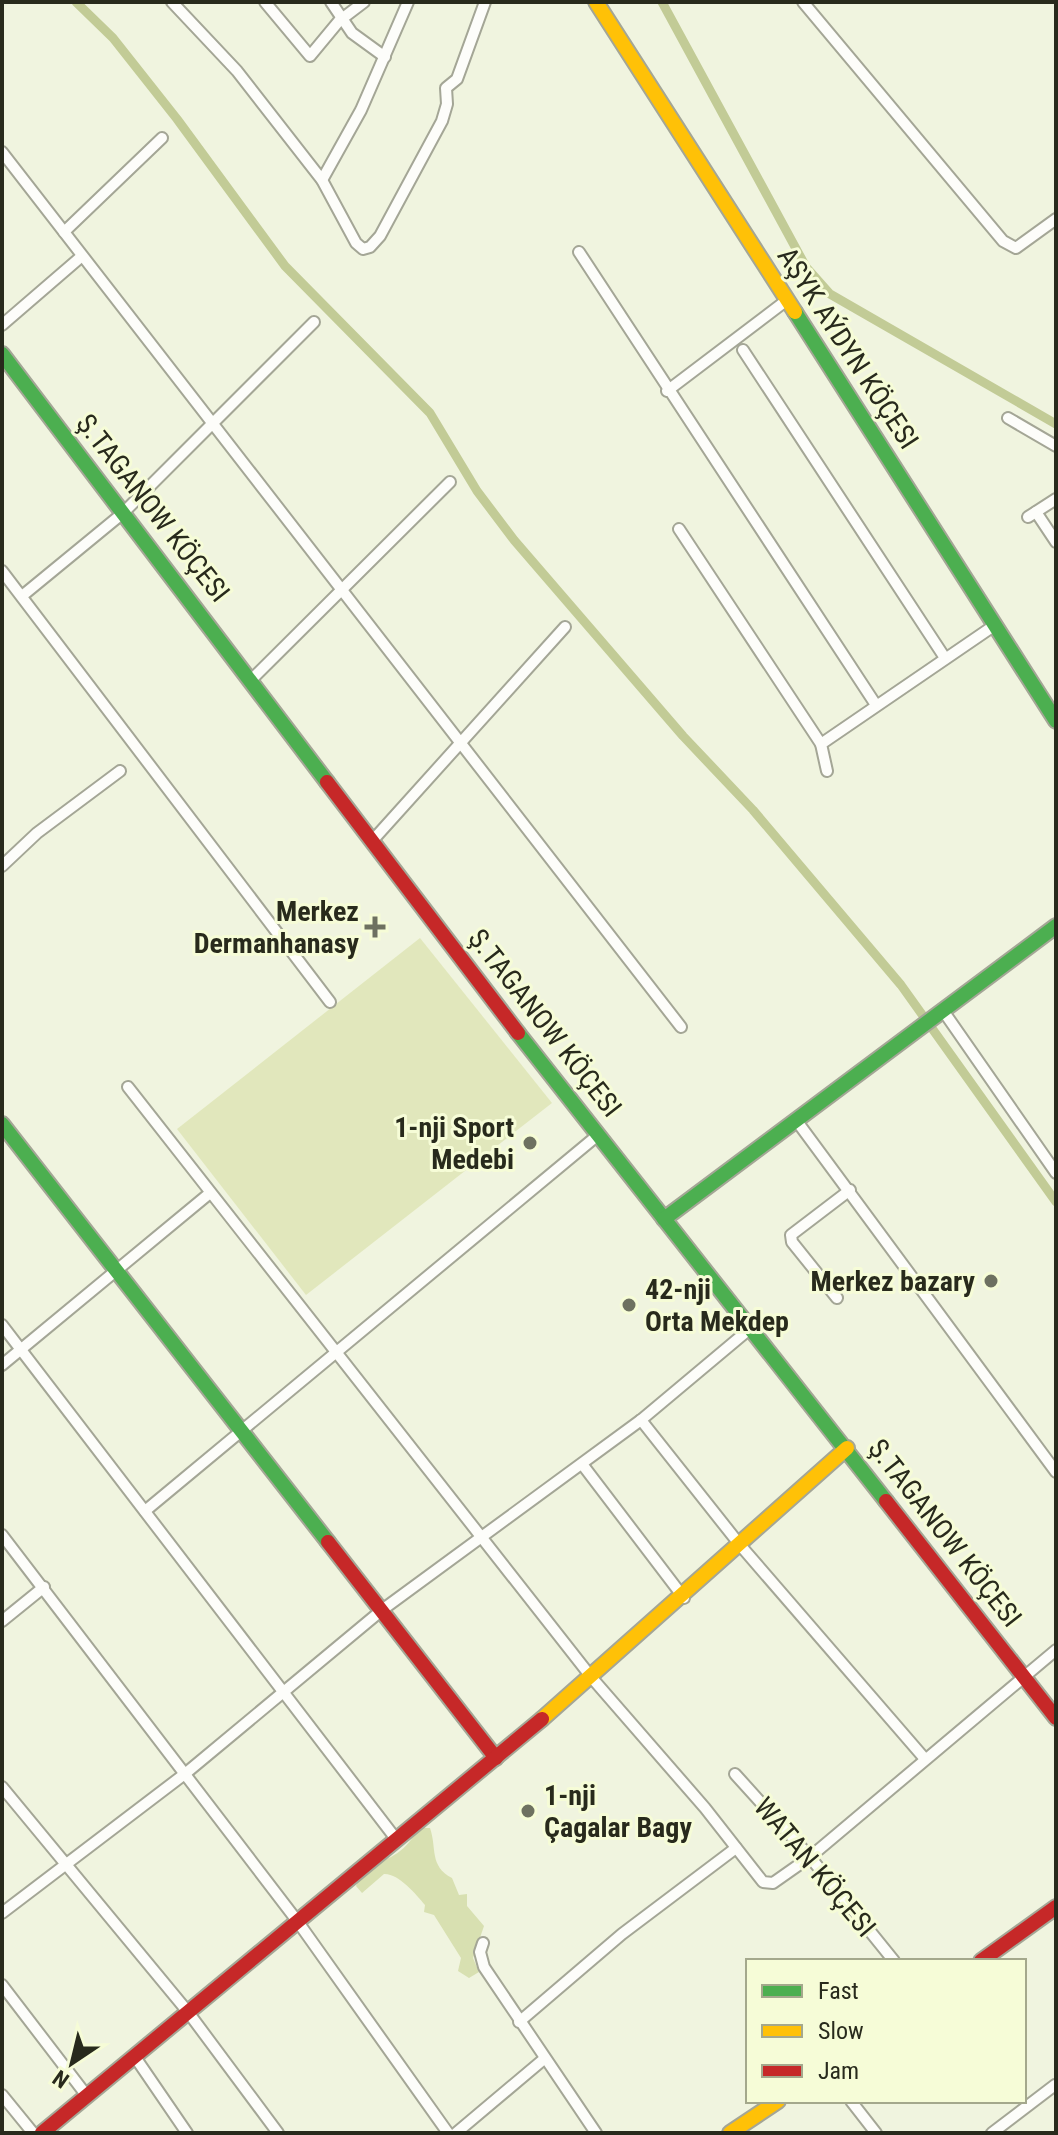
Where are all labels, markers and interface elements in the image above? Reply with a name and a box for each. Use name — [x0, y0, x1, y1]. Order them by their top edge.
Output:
street label: AŞYK AÝDYN KÖÇESI — [771, 241, 925, 455]
street label: Ş.TAGANOW KÖÇESI — [69, 408, 237, 608]
place label: Merkez Dermanhanasy — [194, 895, 360, 960]
marker: Merkez Dermanhanasy — [366, 918, 384, 936]
street label: Ş.TAGANOW KÖÇESI — [461, 923, 629, 1123]
place label: 1-nji Sport Medebi — [394, 1111, 514, 1176]
marker: 1-nji Sport Medebi — [521, 1134, 539, 1152]
place label: Merkez bazary — [811, 1265, 976, 1298]
marker: Merkez bazary — [982, 1272, 1000, 1290]
place label: 42-nji Orta Mekdep — [645, 1273, 789, 1338]
marker: 42-nji Orta Mekdep — [620, 1296, 638, 1314]
street label: Ş.TAGANOW KÖÇESI — [861, 1433, 1029, 1633]
place label: 1-nji Çagalar Bagy — [544, 1779, 692, 1844]
street label: WATAN KÖÇESI — [747, 1791, 883, 1943]
marker: 1-nji Çagalar Bagy — [519, 1802, 537, 1820]
legend — [746, 1959, 1026, 2103]
text: Fast — [818, 1977, 859, 2005]
text: Slow — [818, 2017, 864, 2045]
north arrow — [32, 2023, 112, 2103]
text: Jam — [818, 2057, 859, 2085]
text: N — [48, 2065, 74, 2093]

